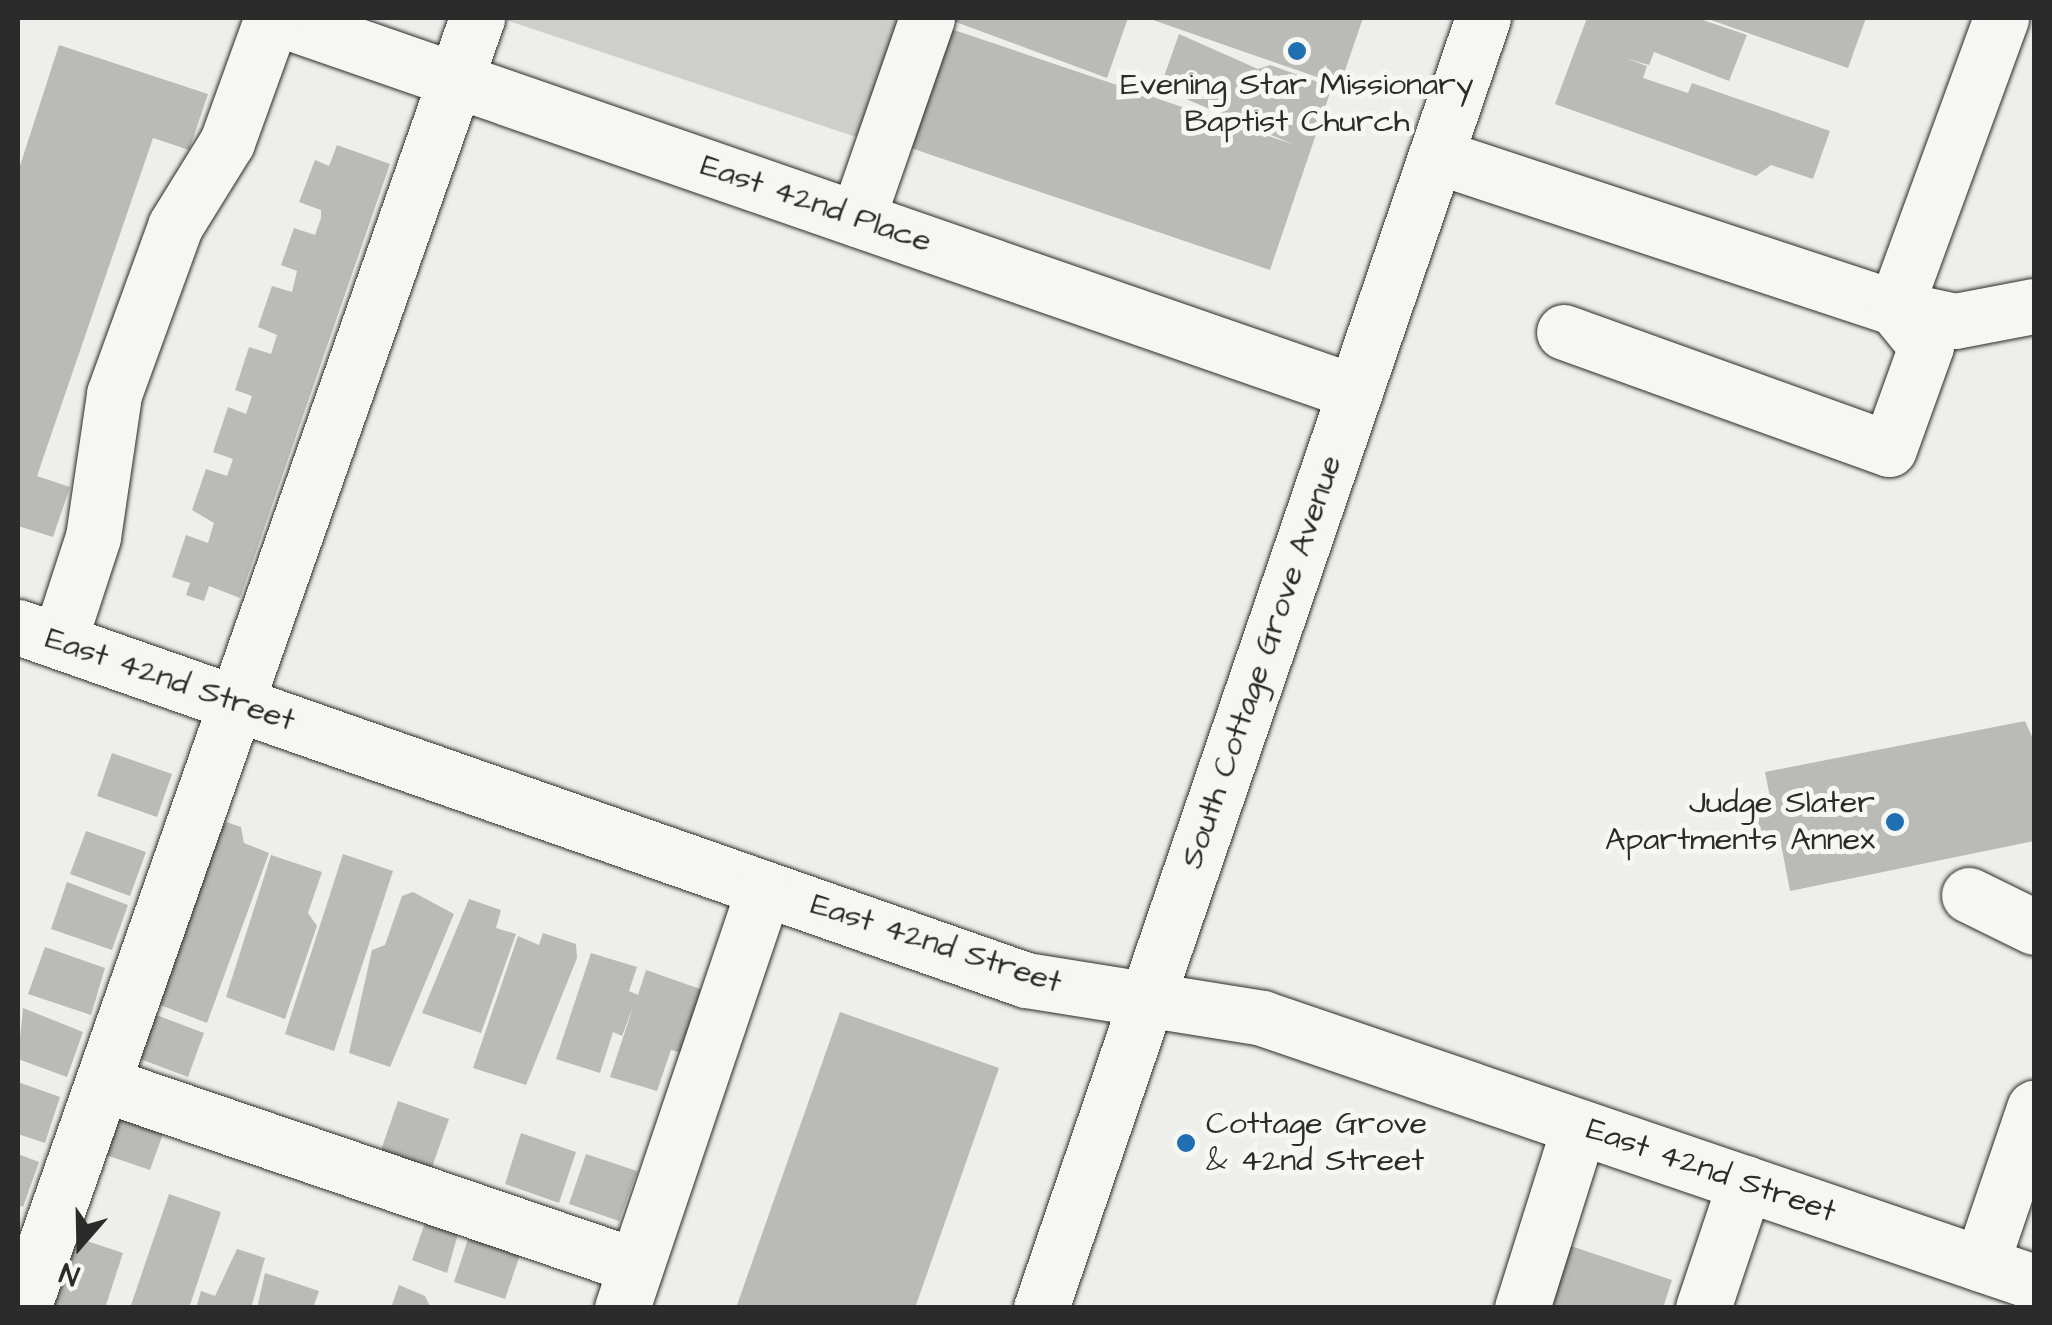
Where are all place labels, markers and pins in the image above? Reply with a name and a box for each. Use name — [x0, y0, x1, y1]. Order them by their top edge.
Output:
marker: Evening Star Missionary Baptist Church — [1286, 40, 1308, 62]
place label: Evening Star Missionary Baptist Church — [1120, 67, 1474, 142]
place label: Judge Slater Apartments Annex — [1605, 785, 1875, 860]
marker: Judge Slater Apartments Annex — [1884, 811, 1906, 833]
place label: Cottage Grove & 42nd Street — [1206, 1106, 1427, 1181]
marker: Cottage Grove & 42nd Street — [1175, 1132, 1197, 1154]

